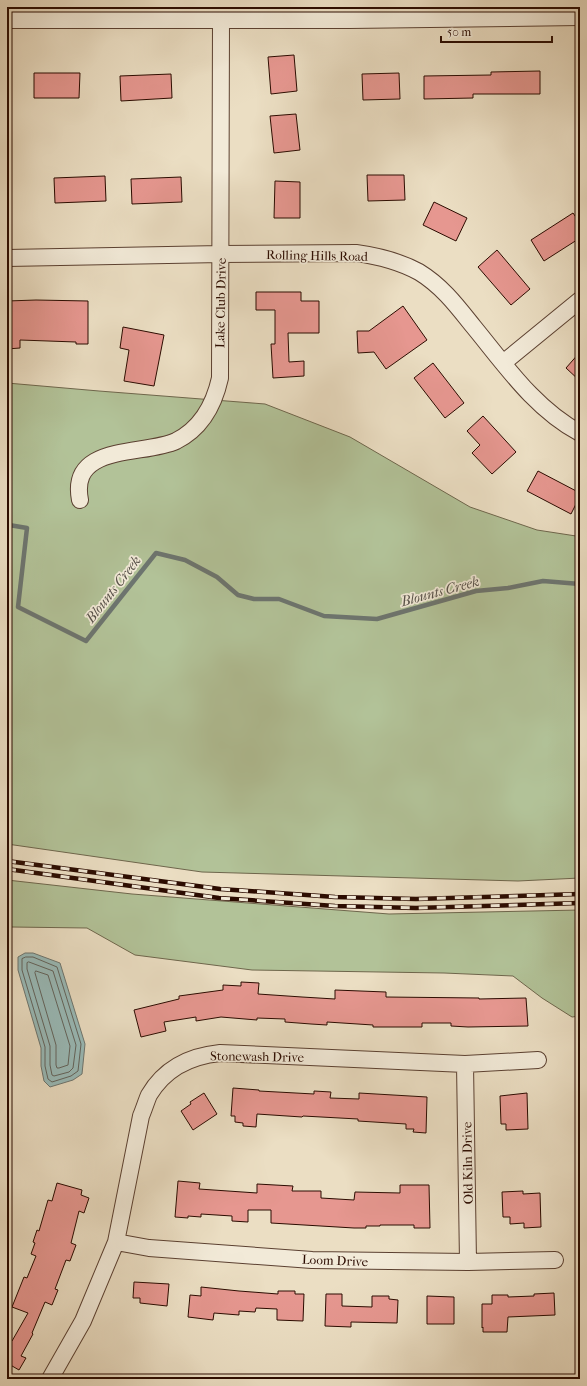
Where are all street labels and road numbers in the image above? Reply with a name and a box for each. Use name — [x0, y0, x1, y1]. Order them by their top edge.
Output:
street label: Rolling Hills Road — [266, 247, 369, 264]
street label: Lake Club Drive — [212, 257, 229, 348]
street label: Stonewash Drive — [210, 1048, 305, 1065]
street label: Old Kiln Drive — [459, 1121, 476, 1204]
street label: Loom Drive — [302, 1252, 369, 1269]

